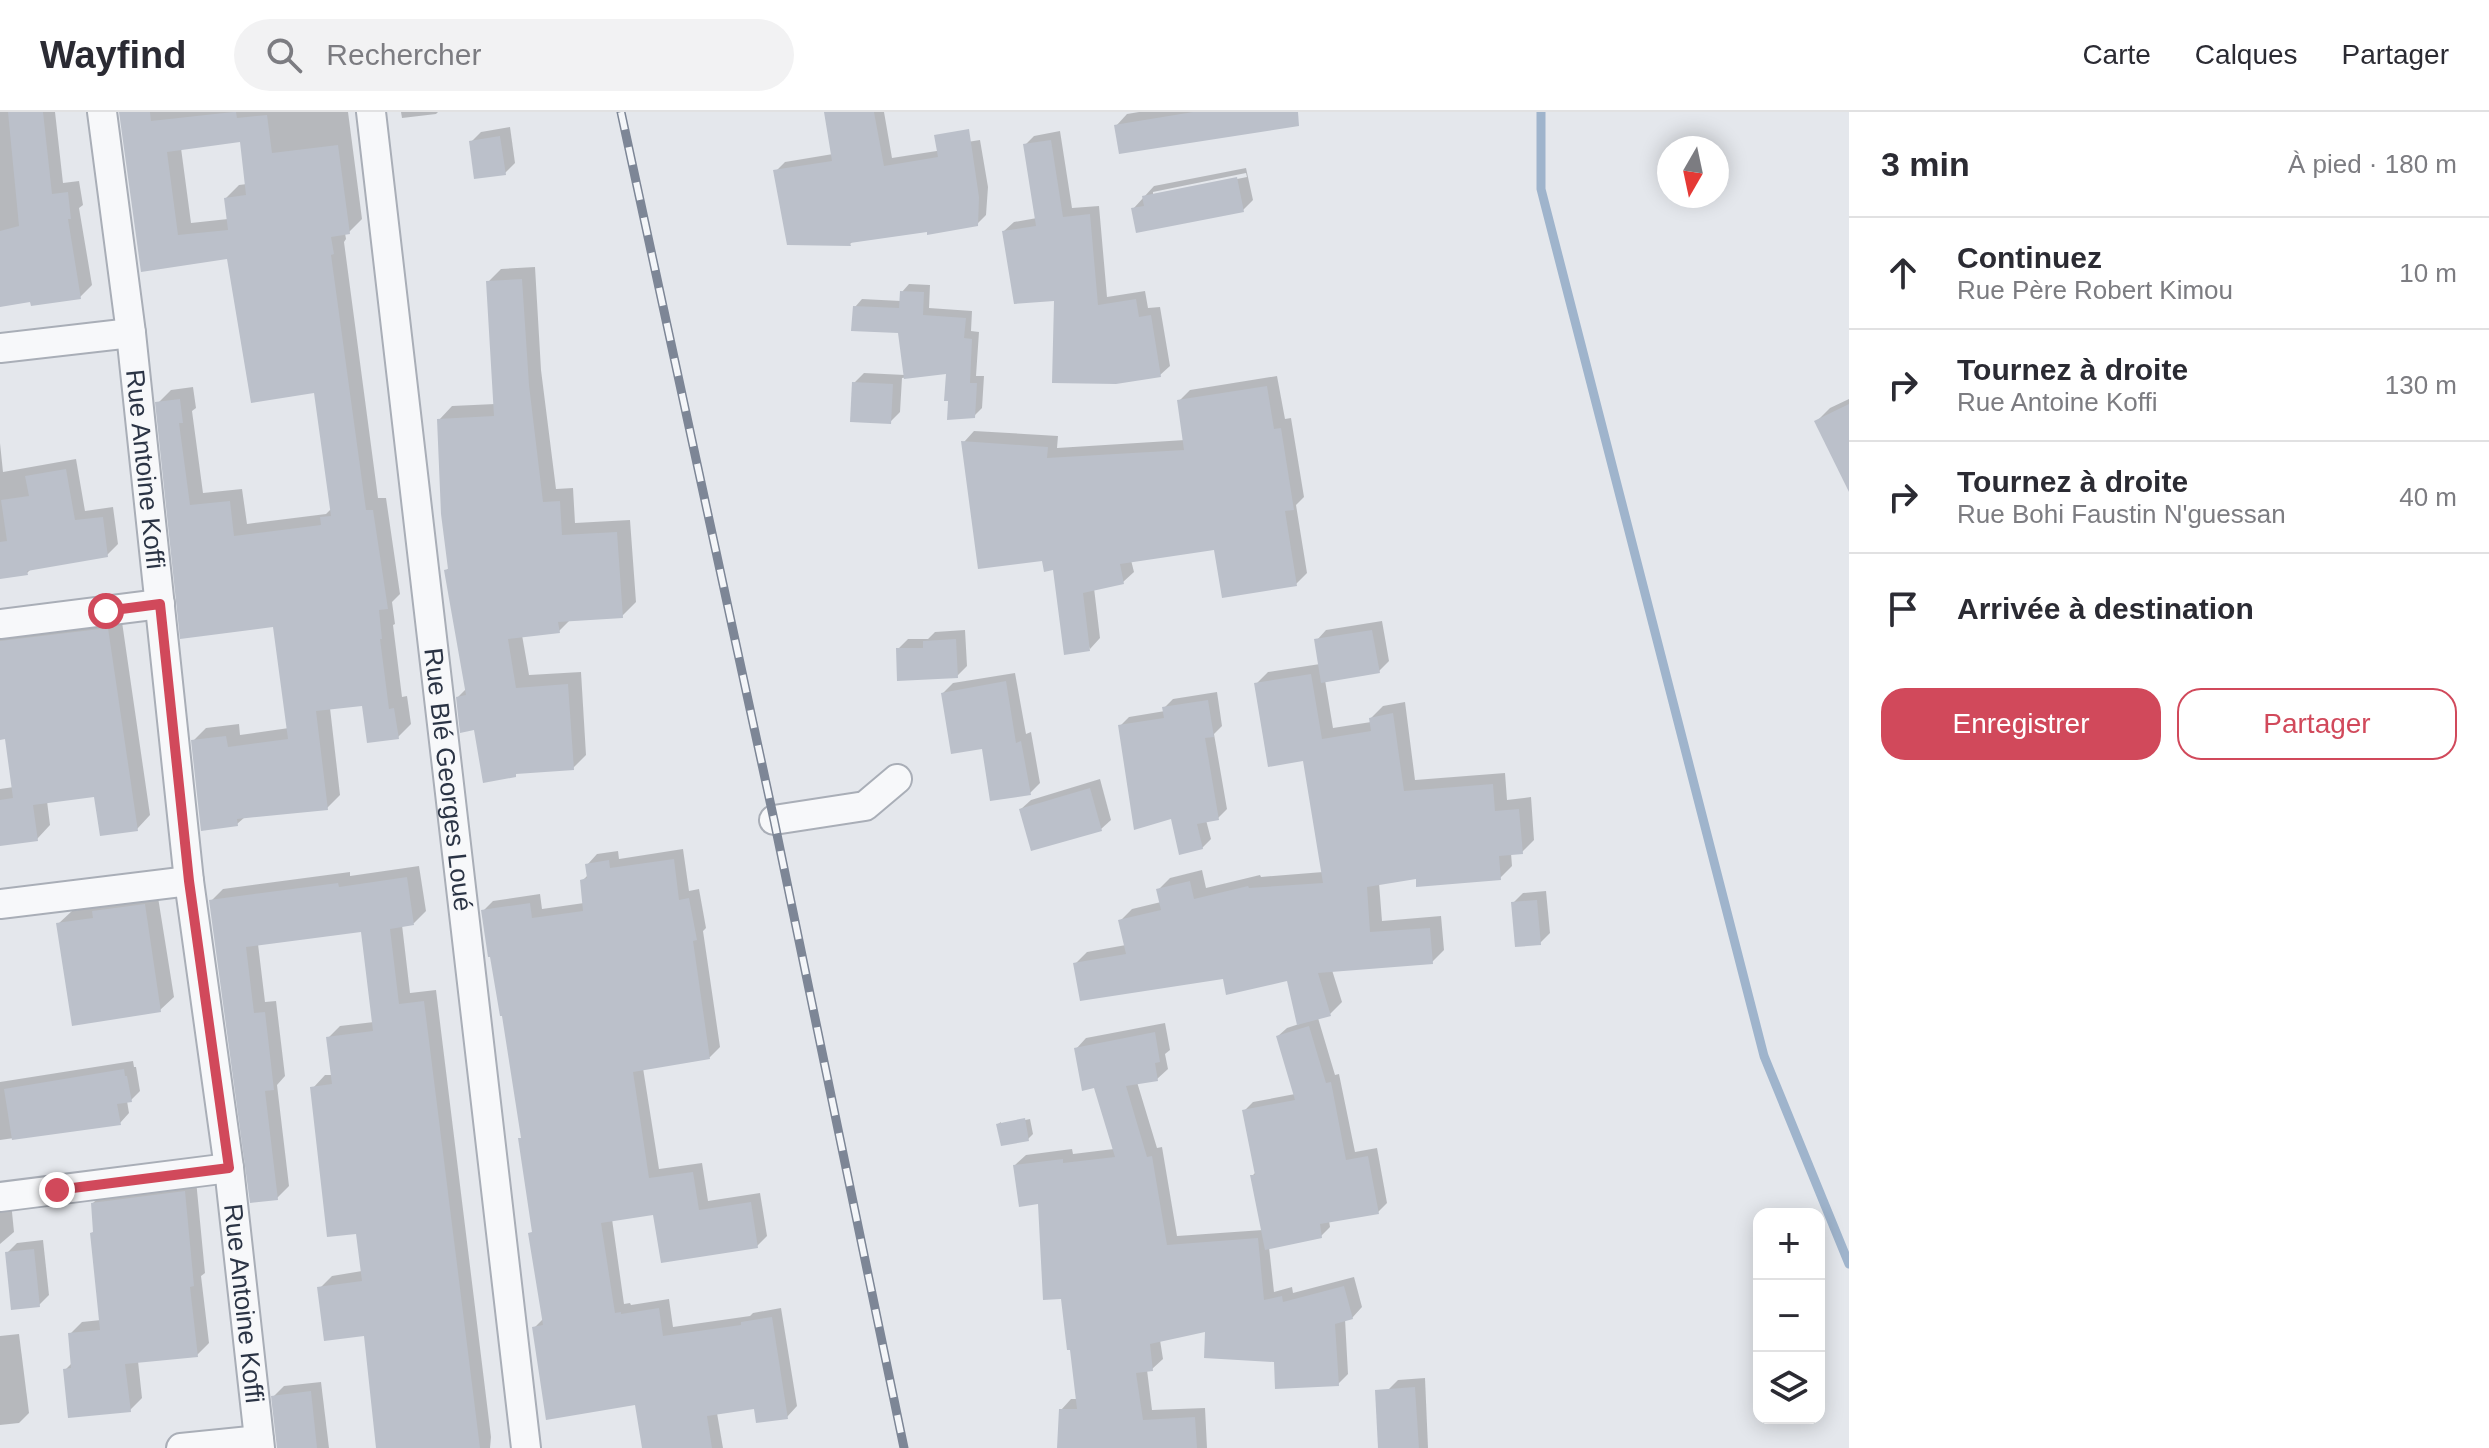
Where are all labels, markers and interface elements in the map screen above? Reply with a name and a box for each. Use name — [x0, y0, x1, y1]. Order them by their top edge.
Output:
search box — [234, 19, 794, 91]
icon: search — [262, 33, 306, 77]
text: Wayfind — [40, 34, 186, 76]
text: Rechercher — [326, 38, 481, 71]
text: Carte — [2082, 39, 2151, 70]
text: Calques — [2195, 39, 2298, 70]
text: Partager — [2342, 39, 2449, 70]
north arrow — [1657, 136, 1729, 208]
text: 3 min — [1881, 145, 1970, 183]
text: À pied · 180 m — [2288, 149, 2457, 179]
text: Continuez — [1957, 241, 2102, 274]
icon: ahead — [1881, 251, 1925, 295]
text: 10 m — [2399, 258, 2457, 288]
text: Rue Père Robert Kimou — [1957, 275, 2233, 305]
text: Tournez à droite — [1957, 353, 2188, 386]
icon: right — [1881, 363, 1925, 407]
street label: Rue Antoine Koffi — [120, 368, 171, 571]
text: 130 m — [2385, 370, 2457, 400]
text: Rue Antoine Koffi — [1957, 387, 2157, 417]
text: Tournez à droite — [1957, 465, 2188, 498]
icon: right — [1881, 475, 1925, 519]
text: 40 m — [2399, 482, 2457, 512]
text: Rue Bohi Faustin N'guessan — [1957, 499, 2286, 529]
icon: arrive — [1881, 587, 1925, 631]
text: Arrivée à destination — [1957, 592, 2254, 625]
route start — [88, 593, 124, 629]
street label: Rue Blé Georges Loué — [418, 646, 479, 913]
button: Enregistrer — [1881, 688, 2161, 760]
button: Partager — [2177, 688, 2457, 760]
route end — [39, 1172, 75, 1208]
street label: Rue Antoine Koffi — [218, 1202, 270, 1405]
map controls — [1753, 1208, 1825, 1424]
button: + — [1753, 1208, 1825, 1280]
button: − — [1753, 1280, 1825, 1352]
button: layers — [1753, 1352, 1825, 1424]

